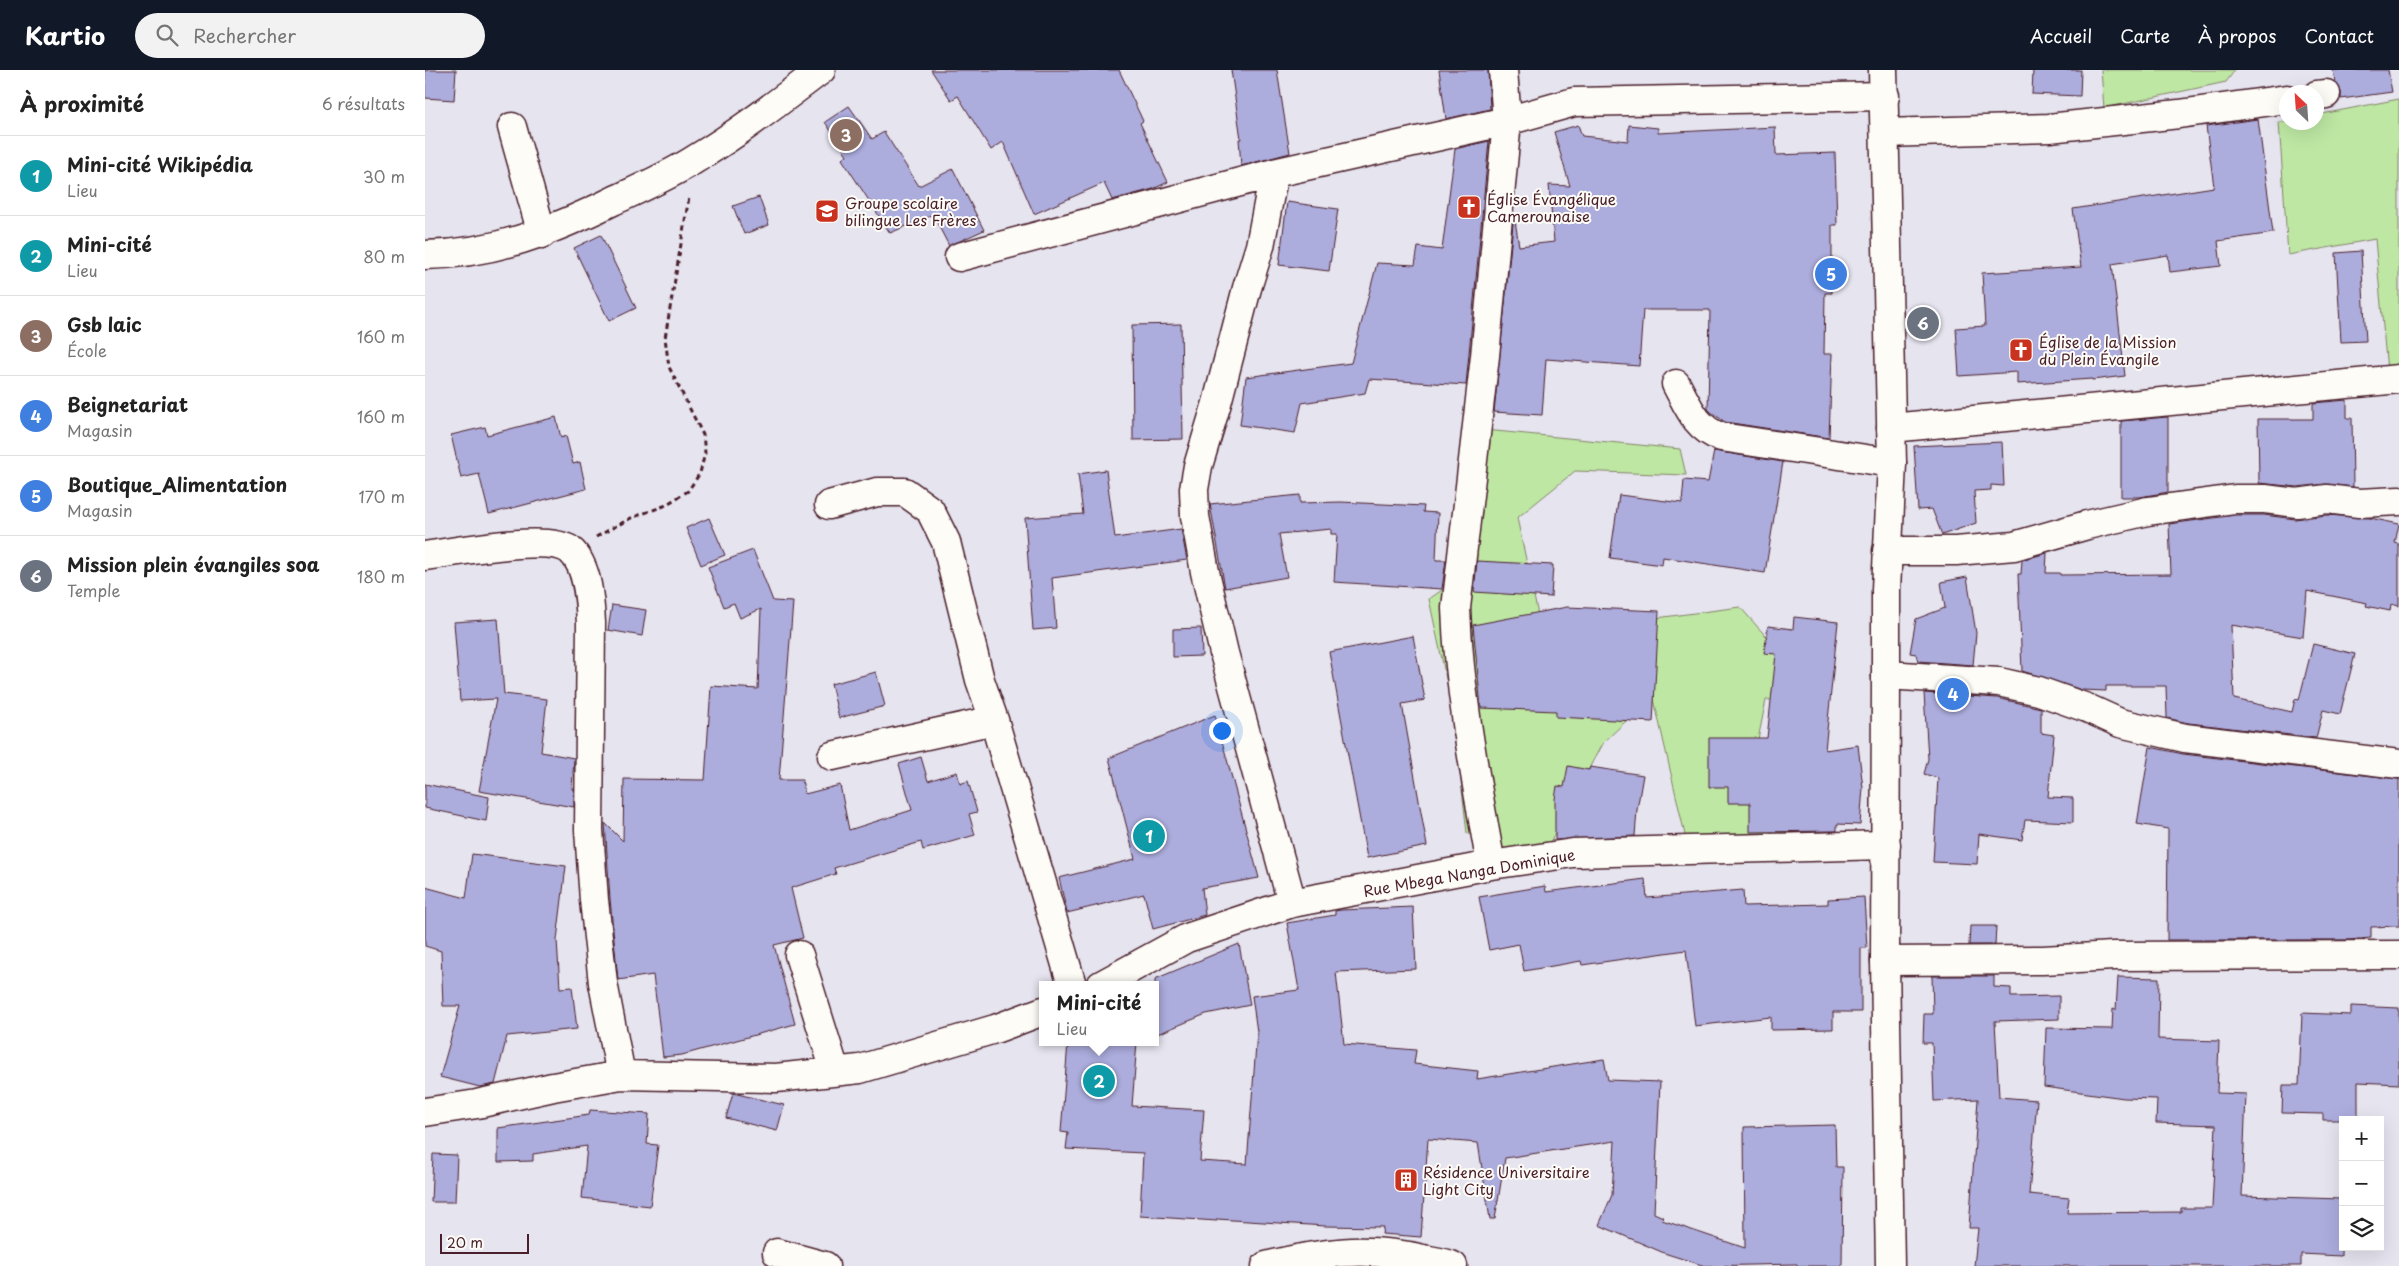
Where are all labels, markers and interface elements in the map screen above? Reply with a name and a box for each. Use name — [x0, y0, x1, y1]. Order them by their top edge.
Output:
search box — [135, 13, 485, 58]
text: Kartio — [25, 17, 105, 53]
icon: search — [153, 21, 181, 49]
text: Rechercher — [193, 21, 296, 49]
text: Accueil — [2030, 22, 2092, 49]
text: Carte — [2120, 22, 2170, 49]
text: À propos — [2198, 22, 2276, 49]
text: Contact — [2304, 22, 2374, 49]
north arrow — [2279, 85, 2324, 130]
text: À proximité — [20, 87, 144, 119]
text: 6 résultats — [322, 91, 405, 115]
pin: 3 — [830, 116, 862, 154]
text: Mini-cité Wikipédia — [67, 150, 253, 178]
text: 1 — [32, 164, 40, 188]
text: 30 m — [363, 164, 405, 188]
text: Lieu — [67, 178, 98, 202]
place label: Église Évangélique Camerounaise — [1487, 187, 1616, 227]
place label: Groupe scolaire bilingue Les Frères — [845, 191, 977, 231]
church icon: Église Évangélique Camerounaise — [1456, 194, 1482, 220]
school or university icon: Groupe scolaire bilingue Les Frères — [814, 198, 840, 224]
text: Mini-cité — [67, 230, 152, 258]
text: 2 — [30, 244, 42, 268]
text: 80 m — [363, 244, 405, 268]
pin: 5 — [1815, 255, 1847, 293]
text: Lieu — [67, 258, 98, 282]
pin: 6 — [1907, 304, 1939, 342]
text: Gsb laic — [67, 310, 142, 338]
text: 3 — [31, 324, 41, 348]
text: 160 m — [357, 324, 405, 348]
place label: Église de la Mission du Plein Évangile — [2039, 330, 2176, 370]
church icon: Église de la Mission du Plein Évangile — [2008, 337, 2034, 363]
text: École — [67, 338, 107, 362]
text: Beignetariat — [67, 390, 188, 418]
text: 4 — [31, 404, 41, 428]
text: 160 m — [357, 404, 405, 428]
text: Magasin — [67, 418, 133, 442]
text: Boutique_Alimentation — [67, 470, 287, 498]
text: 5 — [31, 484, 41, 508]
text: 170 m — [359, 484, 405, 508]
text: Magasin — [67, 498, 133, 522]
text: Mission plein évangiles soa — [67, 550, 320, 578]
text: 6 — [30, 564, 42, 588]
text: 180 m — [357, 564, 405, 588]
text: Temple — [67, 578, 120, 602]
pin: 4 — [1937, 675, 1969, 713]
your location — [1209, 718, 1235, 744]
pin: 1 — [1133, 817, 1165, 855]
street label: Rue Mbega Nanga Dominique — [1361, 842, 1577, 902]
popup — [1039, 981, 1159, 1046]
text: Mini-cité — [1057, 988, 1141, 1016]
text: Lieu — [1057, 1016, 1087, 1040]
pin: 2 — [1083, 1062, 1115, 1100]
map controls — [2339, 1116, 2384, 1251]
button: + — [2339, 1116, 2384, 1161]
place label: Résidence Universitaire Light City — [1423, 1160, 1590, 1200]
button: − — [2339, 1161, 2384, 1206]
building icon: Résidence Universitaire Light City — [1393, 1167, 1419, 1193]
button: layers — [2339, 1206, 2384, 1251]
scale bar — [440, 1231, 529, 1254]
text: 20 m — [447, 1232, 483, 1253]

